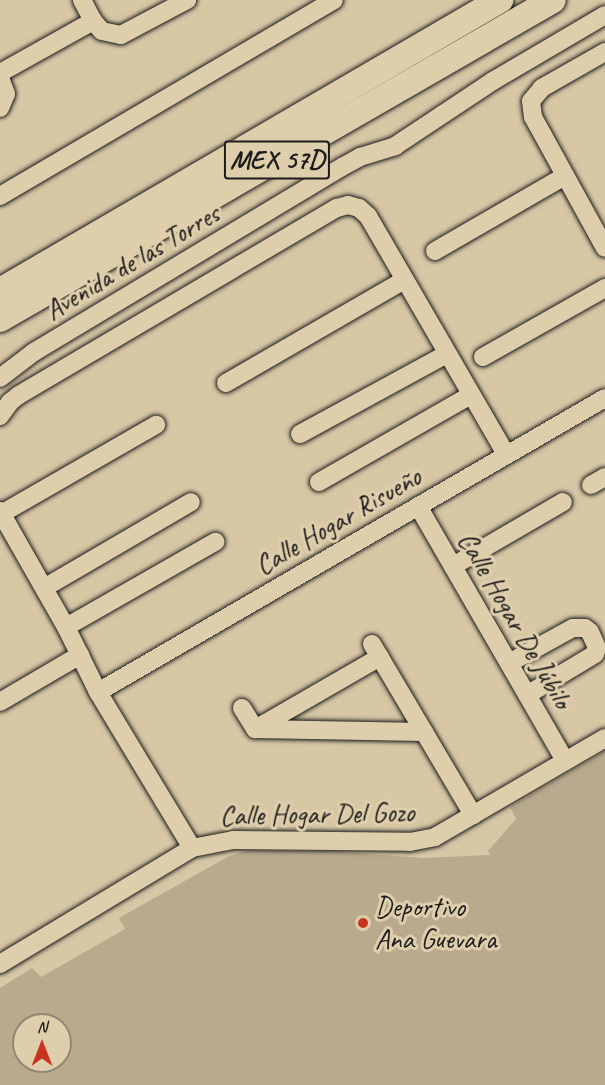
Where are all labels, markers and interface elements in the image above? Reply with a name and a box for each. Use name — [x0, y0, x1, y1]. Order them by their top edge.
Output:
road number: MEX 57D — [223, 136, 331, 184]
street label: Avenida de las Torres — [38, 196, 226, 328]
street label: Calle Hogar Risueño — [249, 460, 427, 582]
street label: Calle Hogar De Júbilo — [451, 526, 579, 714]
street label: Calle Hogar Del Gozo — [220, 796, 414, 832]
place label: Deportivo Ana Guevara — [375, 890, 497, 956]
marker: Deportivo Ana Guevara — [356, 916, 370, 930]
north arrow — [12, 1013, 72, 1073]
text: N — [37, 1017, 47, 1037]

